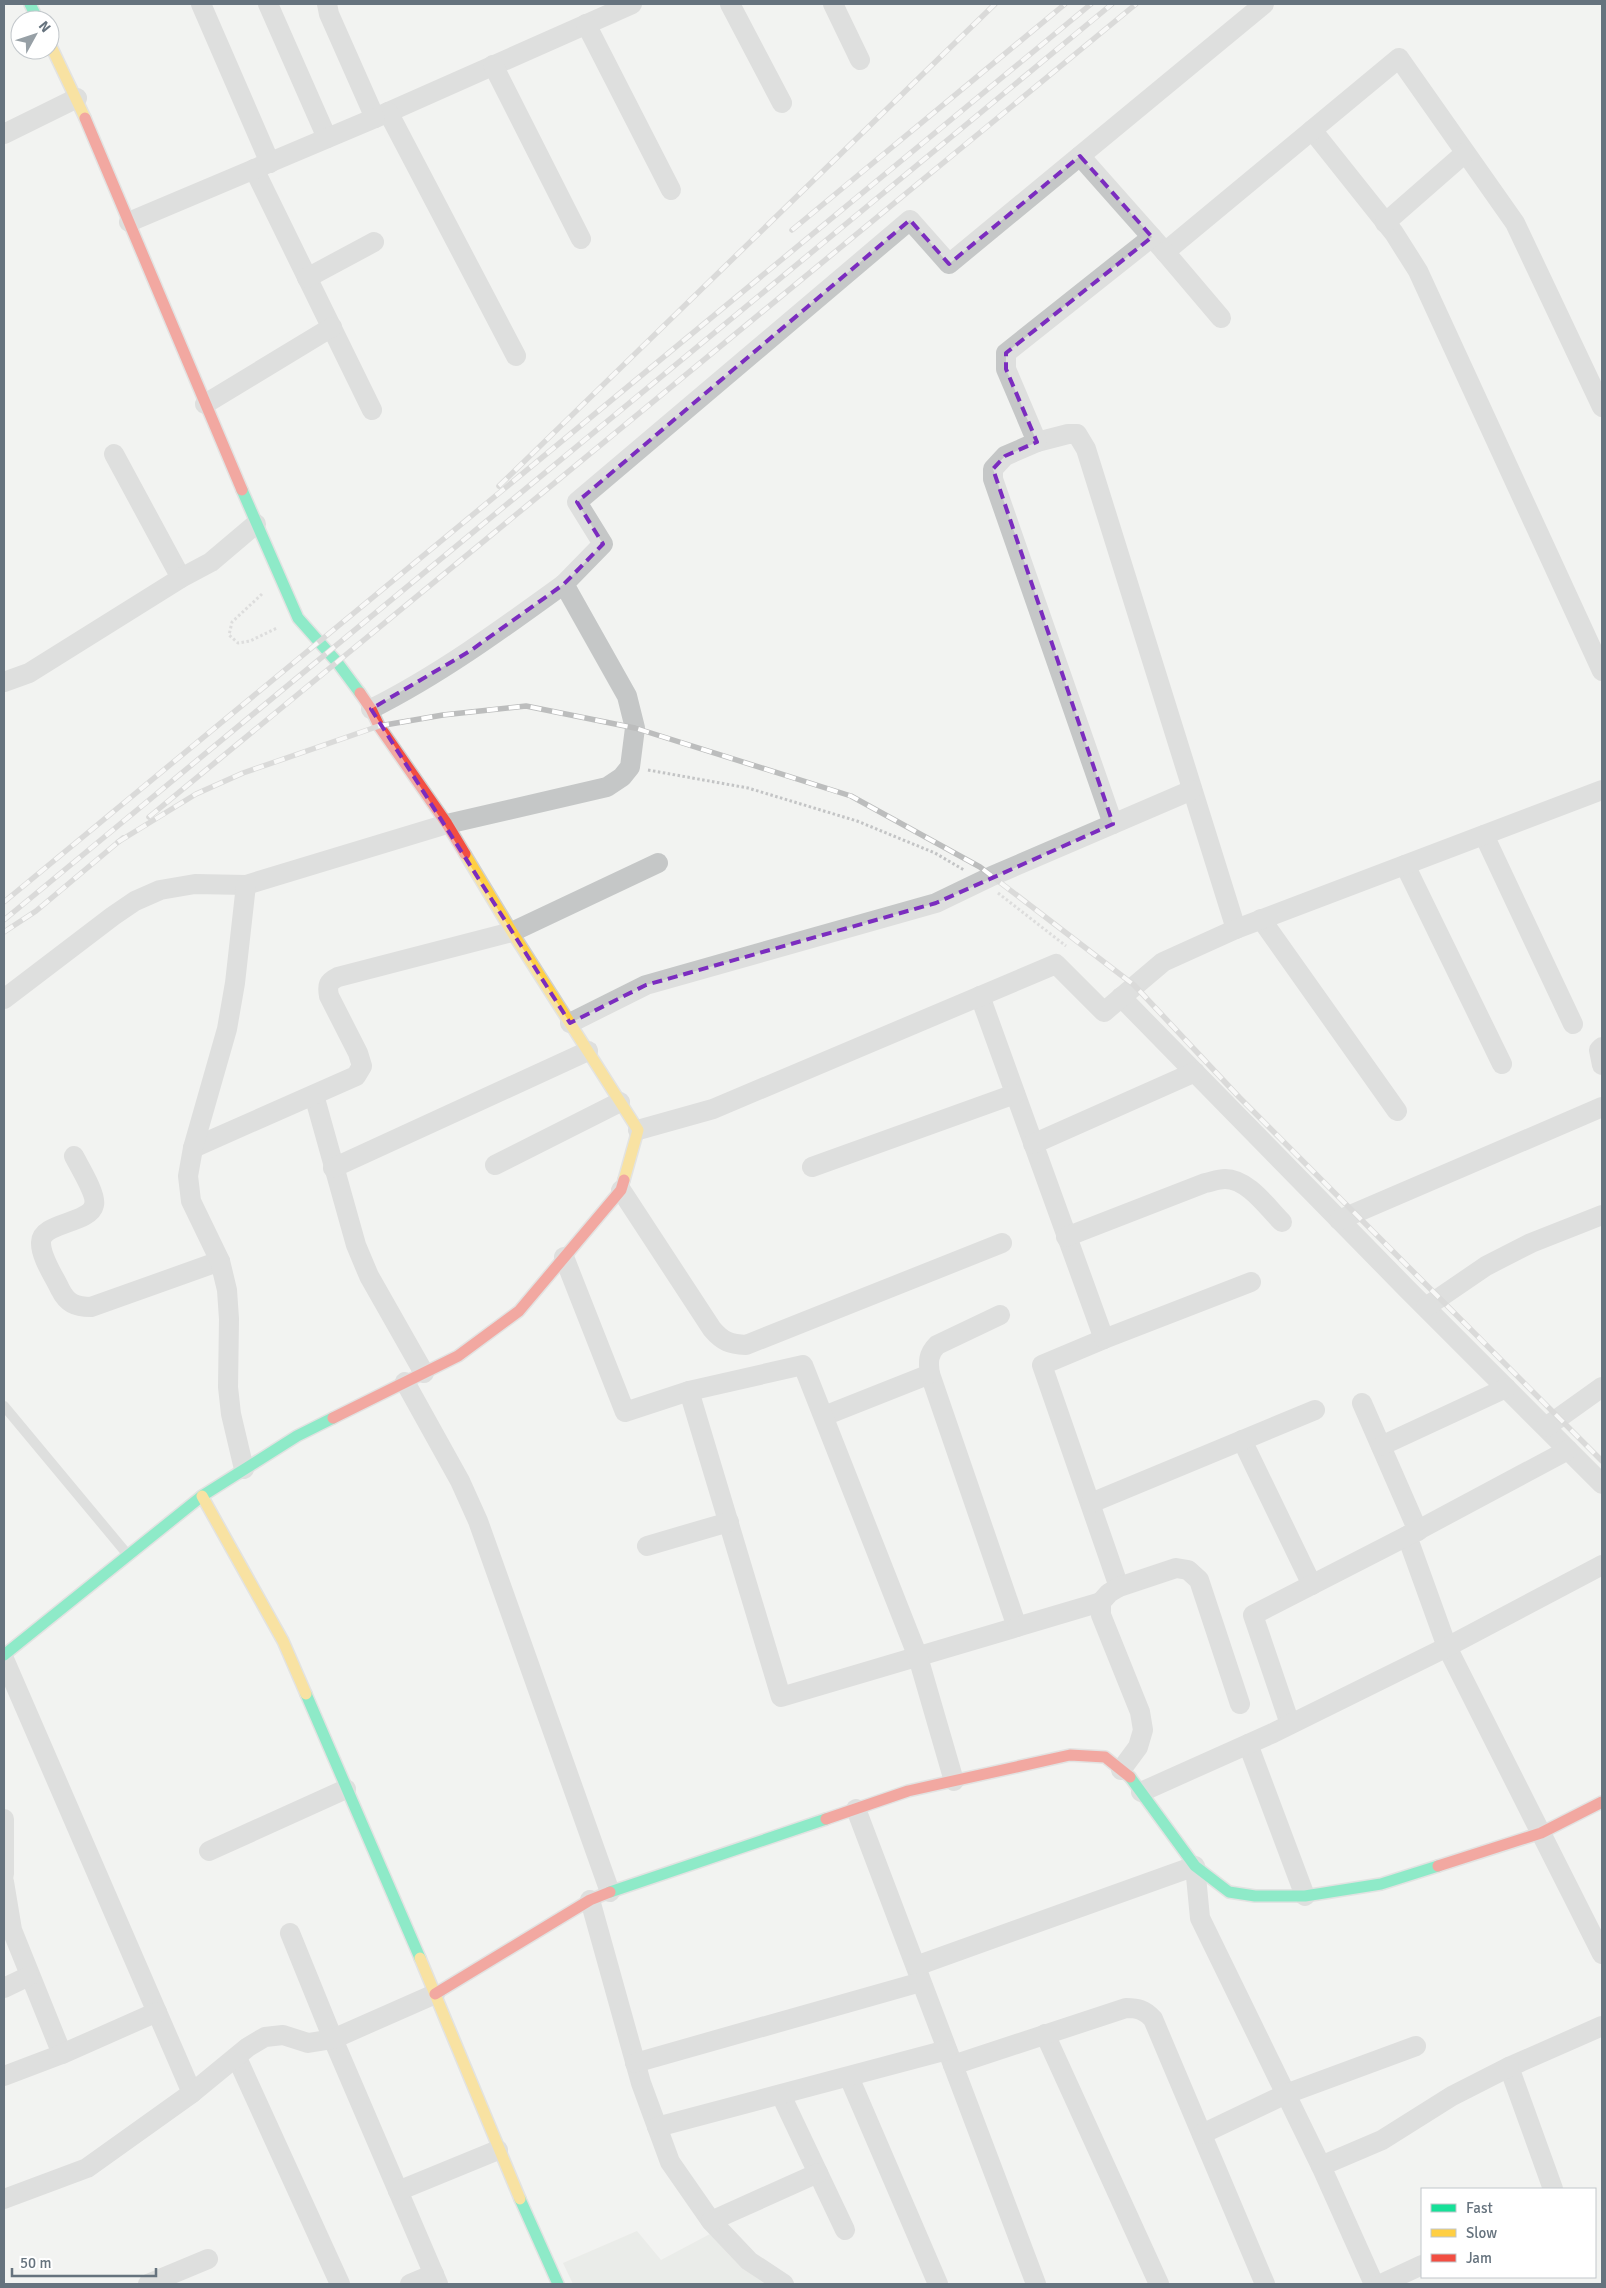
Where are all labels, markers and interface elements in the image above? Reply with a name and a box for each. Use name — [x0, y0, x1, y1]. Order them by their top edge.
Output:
north arrow — [10, 10, 60, 60]
text: N — [35, 18, 54, 36]
legend — [1421, 2188, 1596, 2278]
text: Fast — [1466, 2199, 1493, 2217]
text: Slow — [1466, 2224, 1497, 2242]
scale bar — [12, 2246, 156, 2278]
text: Jam — [1466, 2249, 1492, 2267]
text: 50 m — [20, 2254, 51, 2272]

